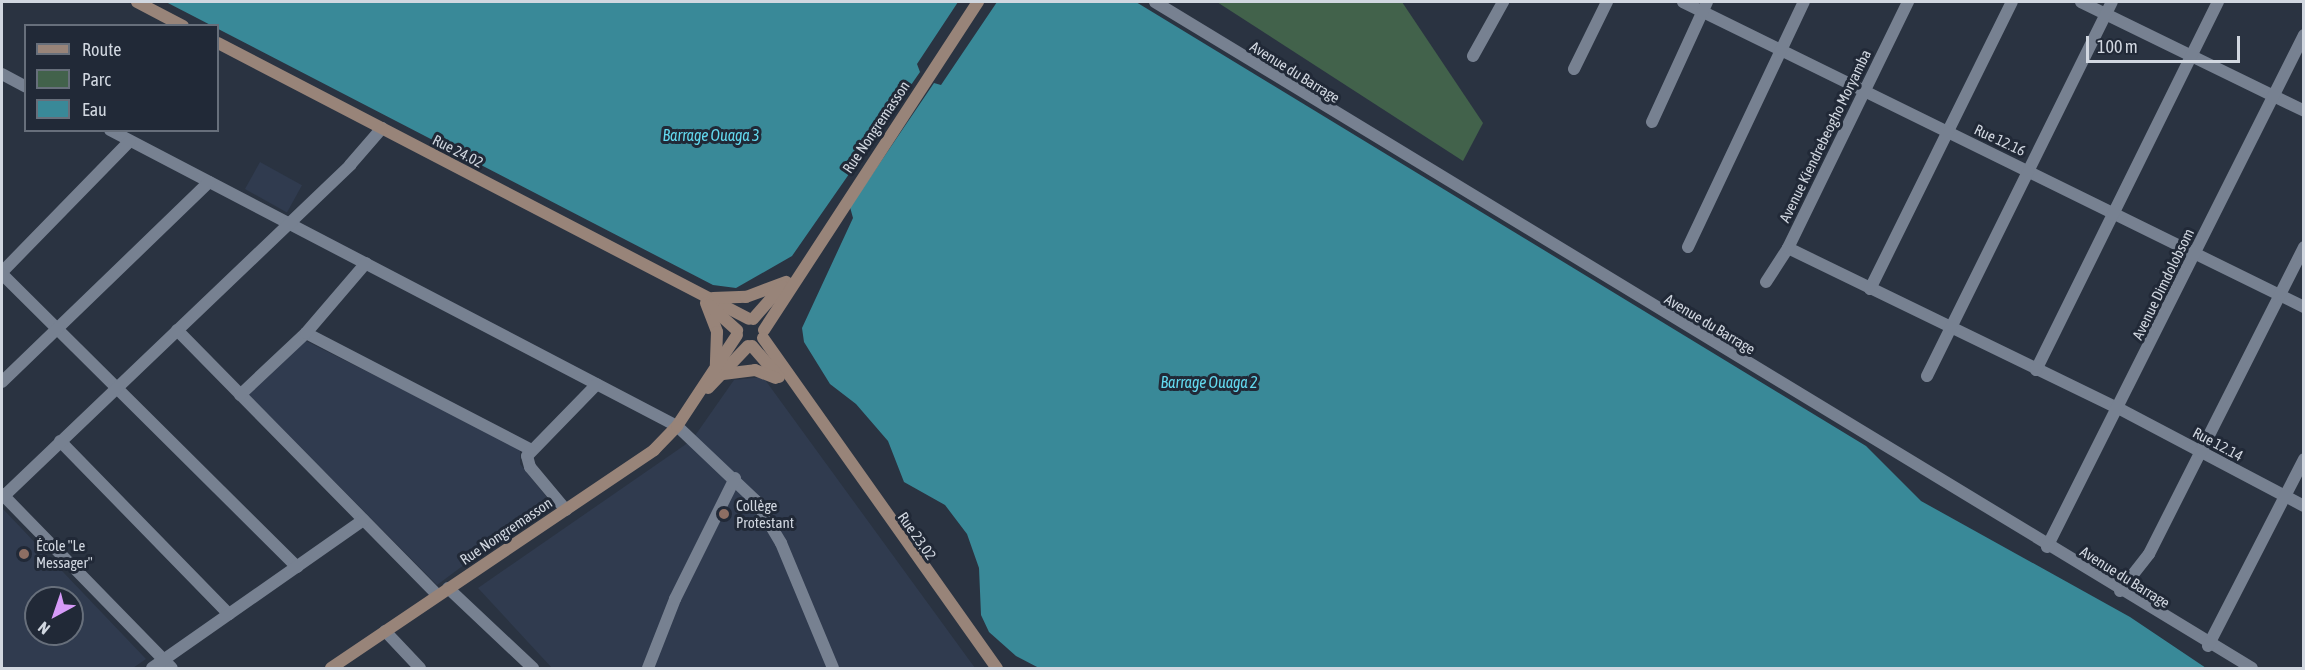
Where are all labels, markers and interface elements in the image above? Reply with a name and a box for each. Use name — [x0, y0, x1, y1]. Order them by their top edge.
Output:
legend — [24, 24, 219, 132]
scale bar — [2089, 24, 2244, 62]
text: 100 m — [2097, 36, 2138, 57]
street label: Avenue du Barrage — [1247, 37, 1343, 107]
text: Route — [82, 39, 121, 60]
street label: Avenue Kiendrebeogho Moryamba — [1775, 47, 1875, 225]
text: Parc — [82, 69, 111, 90]
street label: Rue Nongremasson — [839, 78, 913, 176]
text: Eau — [82, 99, 107, 120]
street label: Rue 12.16 — [1972, 120, 2028, 160]
water label: Barrage Ouaga 3 — [663, 125, 759, 145]
street label: Rue 24.02 — [430, 131, 486, 171]
street label: Avenue Dimdolobsom — [2128, 225, 2198, 343]
street label: Avenue du Barrage — [1661, 290, 1759, 358]
water label: Barrage Ouaga 2 — [1161, 372, 1257, 392]
street label: Rue 12.14 — [2190, 423, 2246, 465]
street label: Rue Nongremasson — [457, 494, 555, 568]
place label: Collège Protestant — [736, 496, 794, 531]
marker: Collège Protestant — [717, 507, 731, 521]
street label: Rue 23.02 — [894, 509, 940, 563]
place label: École "Le Messager" — [36, 536, 93, 571]
street label: Avenue du Barrage — [2077, 542, 2173, 612]
marker: École "Le Messager" — [17, 547, 31, 561]
north arrow — [24, 586, 84, 646]
text: N — [34, 618, 53, 638]

